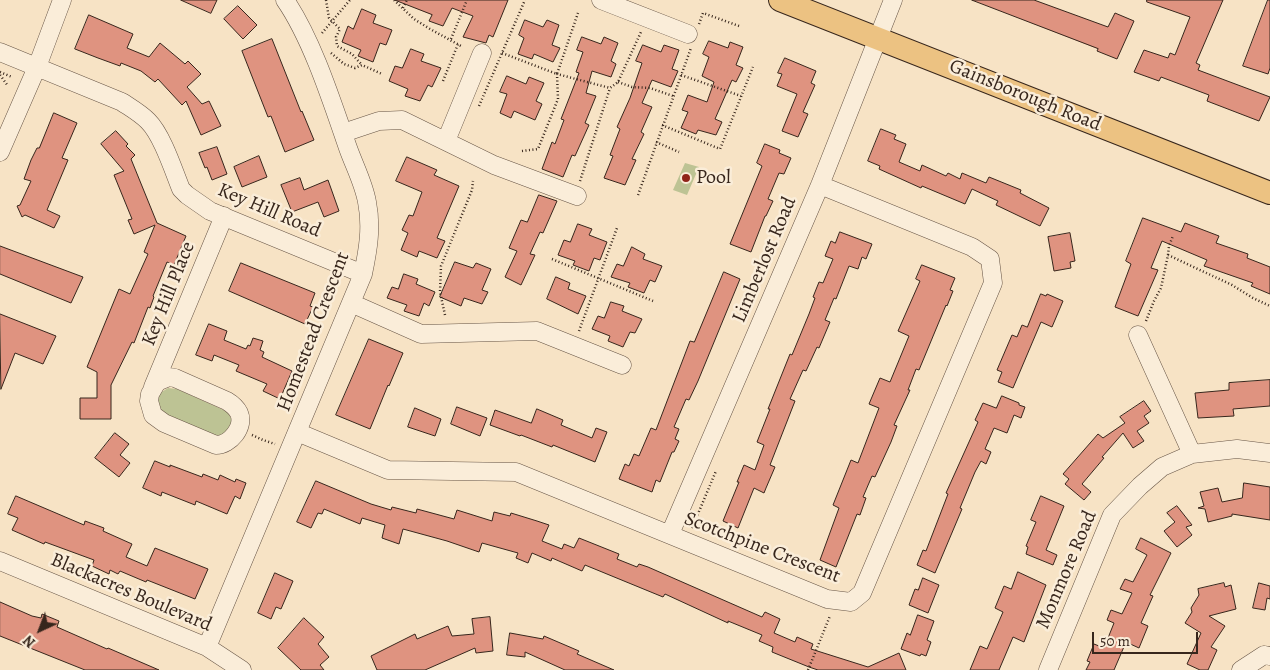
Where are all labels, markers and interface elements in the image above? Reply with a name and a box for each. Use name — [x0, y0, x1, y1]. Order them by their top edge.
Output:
street label: Gainsborough Road — [946, 55, 1104, 137]
place label: Pool — [696, 166, 731, 190]
marker: Pool — [680, 172, 692, 184]
street label: Key Hill Road — [214, 179, 324, 243]
street label: Limberlost Road — [728, 194, 802, 326]
street label: Key Hill Place — [137, 238, 201, 350]
street label: Homestead Crescent — [272, 249, 356, 415]
street label: Scotchpine Crescent — [680, 507, 844, 589]
street label: Monmore Road — [1031, 507, 1103, 633]
street label: Blackacres Boulevard — [47, 548, 215, 638]
north arrow — [15, 605, 65, 655]
scale bar — [1095, 622, 1201, 654]
text: N — [19, 631, 40, 652]
text: 50 m — [1100, 631, 1130, 651]

